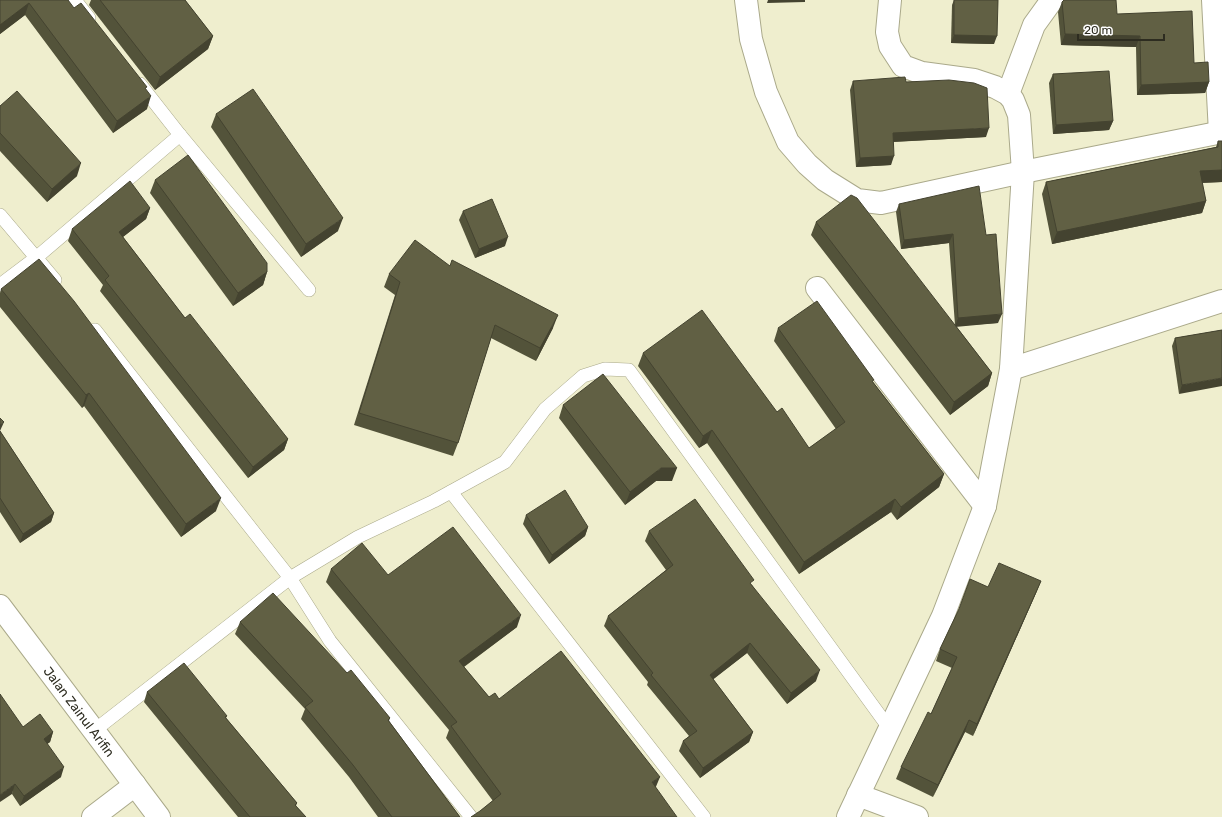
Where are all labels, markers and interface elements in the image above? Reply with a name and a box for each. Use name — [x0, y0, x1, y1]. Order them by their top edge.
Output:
scale bar — [1078, 16, 1164, 42]
text: 20 m — [1084, 23, 1112, 37]
street label: Jalan Zainul Arifin — [41, 664, 118, 759]

